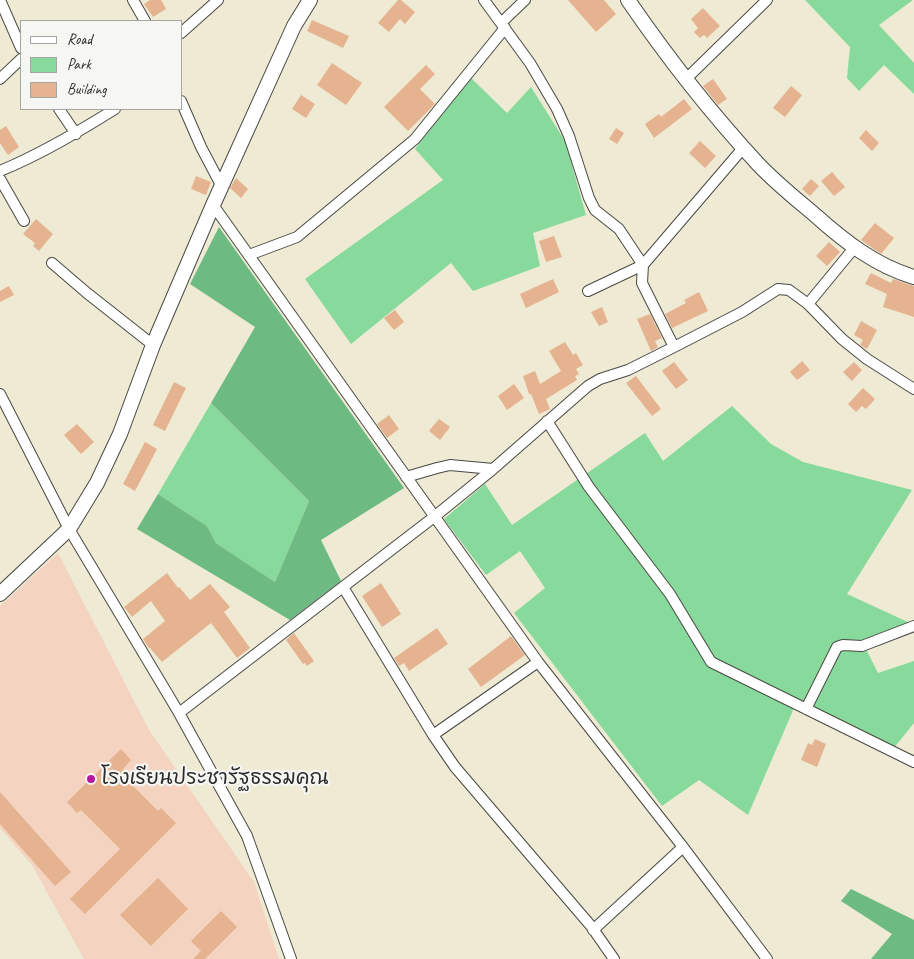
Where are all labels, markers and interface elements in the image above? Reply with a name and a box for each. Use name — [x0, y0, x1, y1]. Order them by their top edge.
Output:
legend — [20, 20, 182, 110]
text: Road — [67, 30, 92, 49]
text: Park — [67, 55, 91, 74]
text: Building — [67, 80, 106, 99]
place label: โรงเรียนประชารัฐธรรมคุณ — [101, 767, 328, 791]
marker: โรงเรียนประชารัฐธรรมคุณ — [85, 773, 97, 785]

